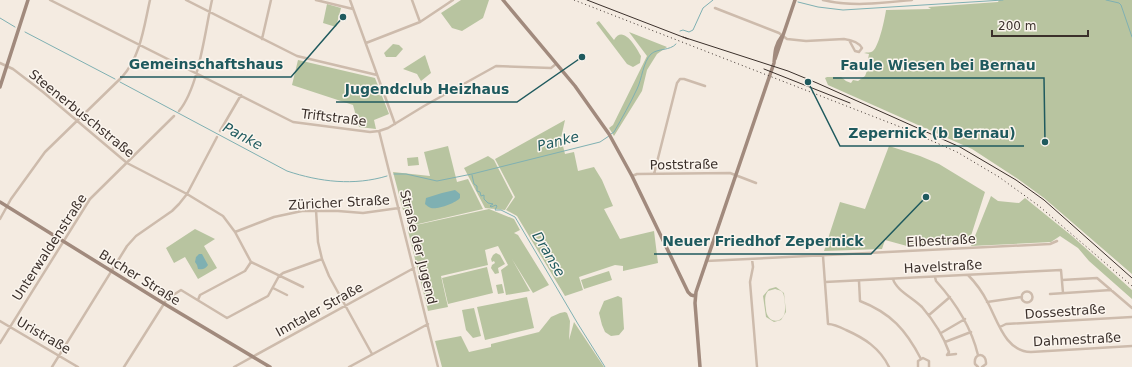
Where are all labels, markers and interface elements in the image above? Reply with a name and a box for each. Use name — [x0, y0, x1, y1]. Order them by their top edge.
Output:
scale bar — [992, 12, 1088, 38]
text: 200 m — [998, 19, 1036, 33]
callout: Gemeinschaftshaus — [120, 51, 291, 77]
callout: Faule Wiesen bei Bernau — [833, 52, 1044, 78]
text: Gemeinschaftshaus — [129, 56, 283, 72]
text: Faule Wiesen bei Bernau — [840, 57, 1036, 73]
street label: Steenerbuschstraße — [26, 66, 137, 160]
callout: Jugendclub Heizhaus — [336, 76, 517, 102]
text: Jugendclub Heizhaus — [344, 81, 509, 97]
street label: Triftstraße — [299, 106, 368, 129]
water label: Panke — [220, 119, 266, 153]
callout: Zepernick (b Bernau) — [840, 120, 1024, 146]
text: Zepernick (b Bernau) — [848, 125, 1016, 141]
water label: Panke — [535, 128, 581, 154]
street label: Poststraße — [650, 156, 718, 173]
street label: Straße der Jugend — [397, 188, 440, 306]
street label: Unterwaldenstraße — [9, 191, 90, 303]
street label: Züricher Straße — [288, 192, 390, 213]
water label: Dranse — [529, 228, 569, 280]
callout: Neuer Friedhof Zepernick — [654, 228, 871, 254]
street label: Elbestraße — [906, 231, 976, 250]
text: Neuer Friedhof Zepernick — [662, 233, 864, 249]
street label: Bucher Straße — [96, 246, 183, 308]
street label: Havelstraße — [903, 257, 983, 276]
street label: Inntaler Straße — [273, 279, 365, 340]
street label: Dossestraße — [1024, 301, 1106, 322]
street label: Uristraße — [14, 314, 73, 357]
street label: Dahmestraße — [1033, 330, 1121, 349]

